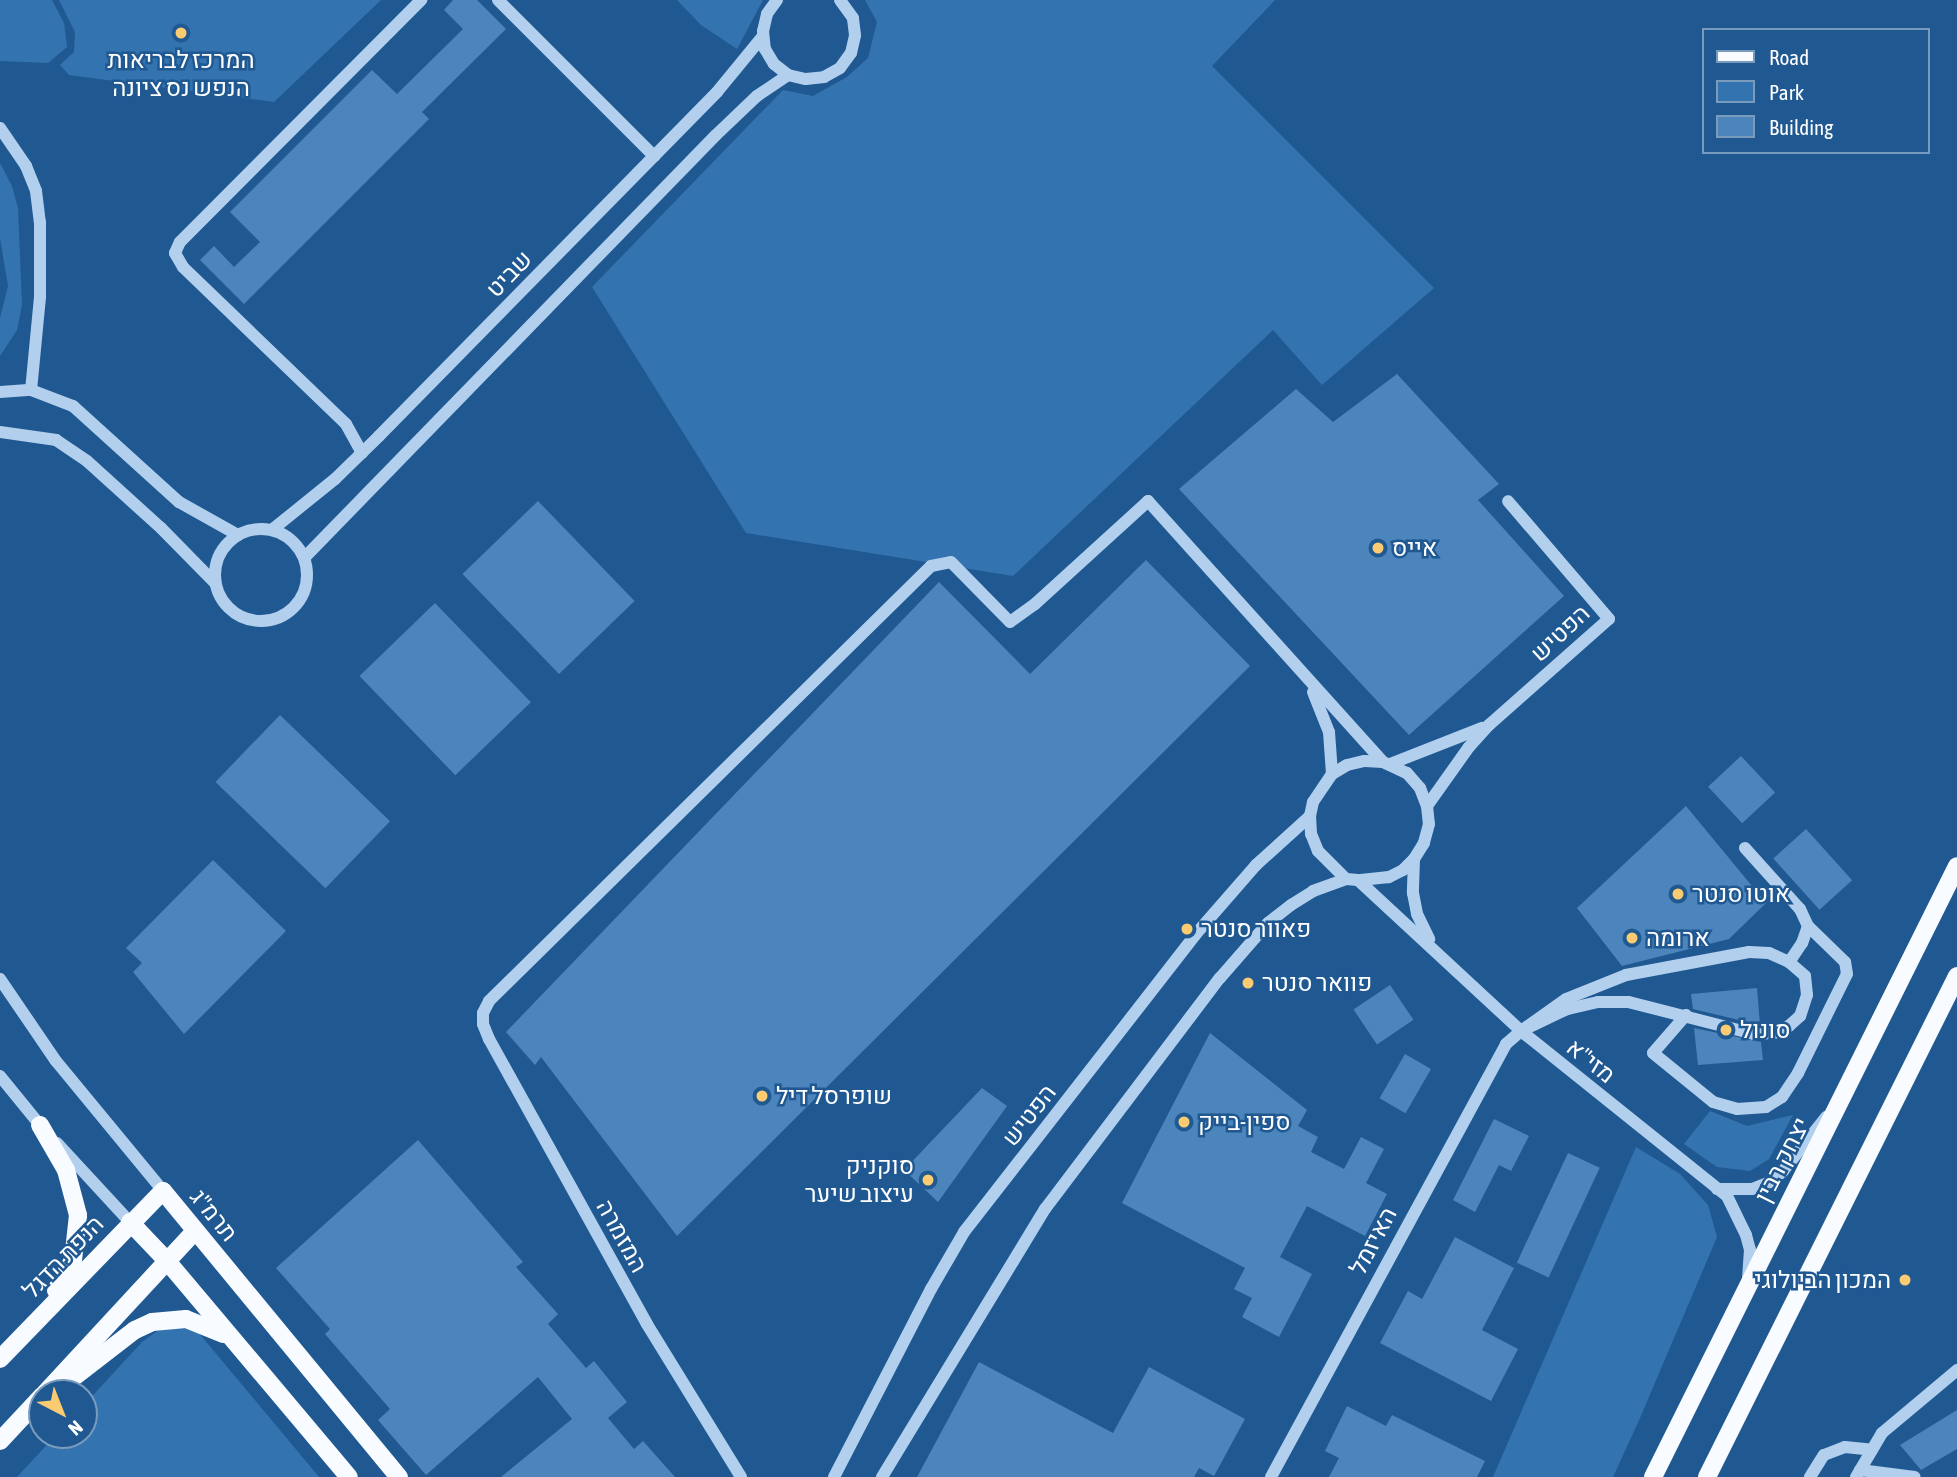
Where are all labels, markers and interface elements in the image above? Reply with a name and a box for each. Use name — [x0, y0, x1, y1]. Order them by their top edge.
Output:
marker: המרכז לבריאות הנפש נס ציונה — [171, 23, 191, 43]
legend — [1702, 28, 1929, 154]
text: Road — [1769, 45, 1809, 69]
place label: המרכז לבריאות הנפש נס ציונה — [107, 46, 255, 102]
text: Park — [1769, 80, 1804, 104]
text: Building — [1769, 115, 1833, 139]
street label: שביט — [480, 245, 538, 303]
place label: אייס — [1392, 534, 1437, 562]
marker: אייס — [1370, 540, 1386, 556]
street label: הפטיש — [1524, 599, 1596, 667]
place label: אוטו סנטר — [1692, 880, 1790, 908]
marker: אוטו סנטר — [1670, 886, 1686, 902]
place label: פאוור סנטר — [1201, 915, 1311, 943]
marker: פאוור סנטר — [1179, 921, 1195, 937]
place label: ארומה — [1646, 924, 1710, 952]
marker: ארומה — [1624, 930, 1640, 946]
place label: פוואר סנטר — [1262, 969, 1372, 997]
marker: פוואר סנטר — [1240, 975, 1256, 991]
place label: סונול — [1740, 1016, 1790, 1044]
marker: סונול — [1718, 1022, 1734, 1038]
street label: מזי"א — [1561, 1033, 1621, 1089]
street label: הפטיש — [996, 1078, 1062, 1152]
place label: שופרסל דיל — [776, 1082, 892, 1110]
marker: שופרסל דיל — [754, 1088, 770, 1104]
place label: ספין-בייק — [1198, 1108, 1291, 1136]
street label: יצחק רבין — [1748, 1113, 1816, 1207]
marker: ספין-בייק — [1176, 1114, 1192, 1130]
place label: סוקניק עיצוב שיער — [805, 1152, 914, 1208]
marker: סוקניק עיצוב שיער — [920, 1172, 936, 1188]
street label: תרמ"ג — [184, 1183, 244, 1247]
street label: המזמרה — [590, 1195, 654, 1277]
street label: האיזמל — [1343, 1202, 1403, 1280]
street label: הנפת הדגל — [16, 1209, 110, 1305]
place label: המכון הביולוגי — [1754, 1266, 1891, 1294]
marker: המכון הביולוגי — [1897, 1272, 1913, 1288]
north arrow — [28, 1379, 98, 1449]
text: N — [64, 1416, 87, 1440]

